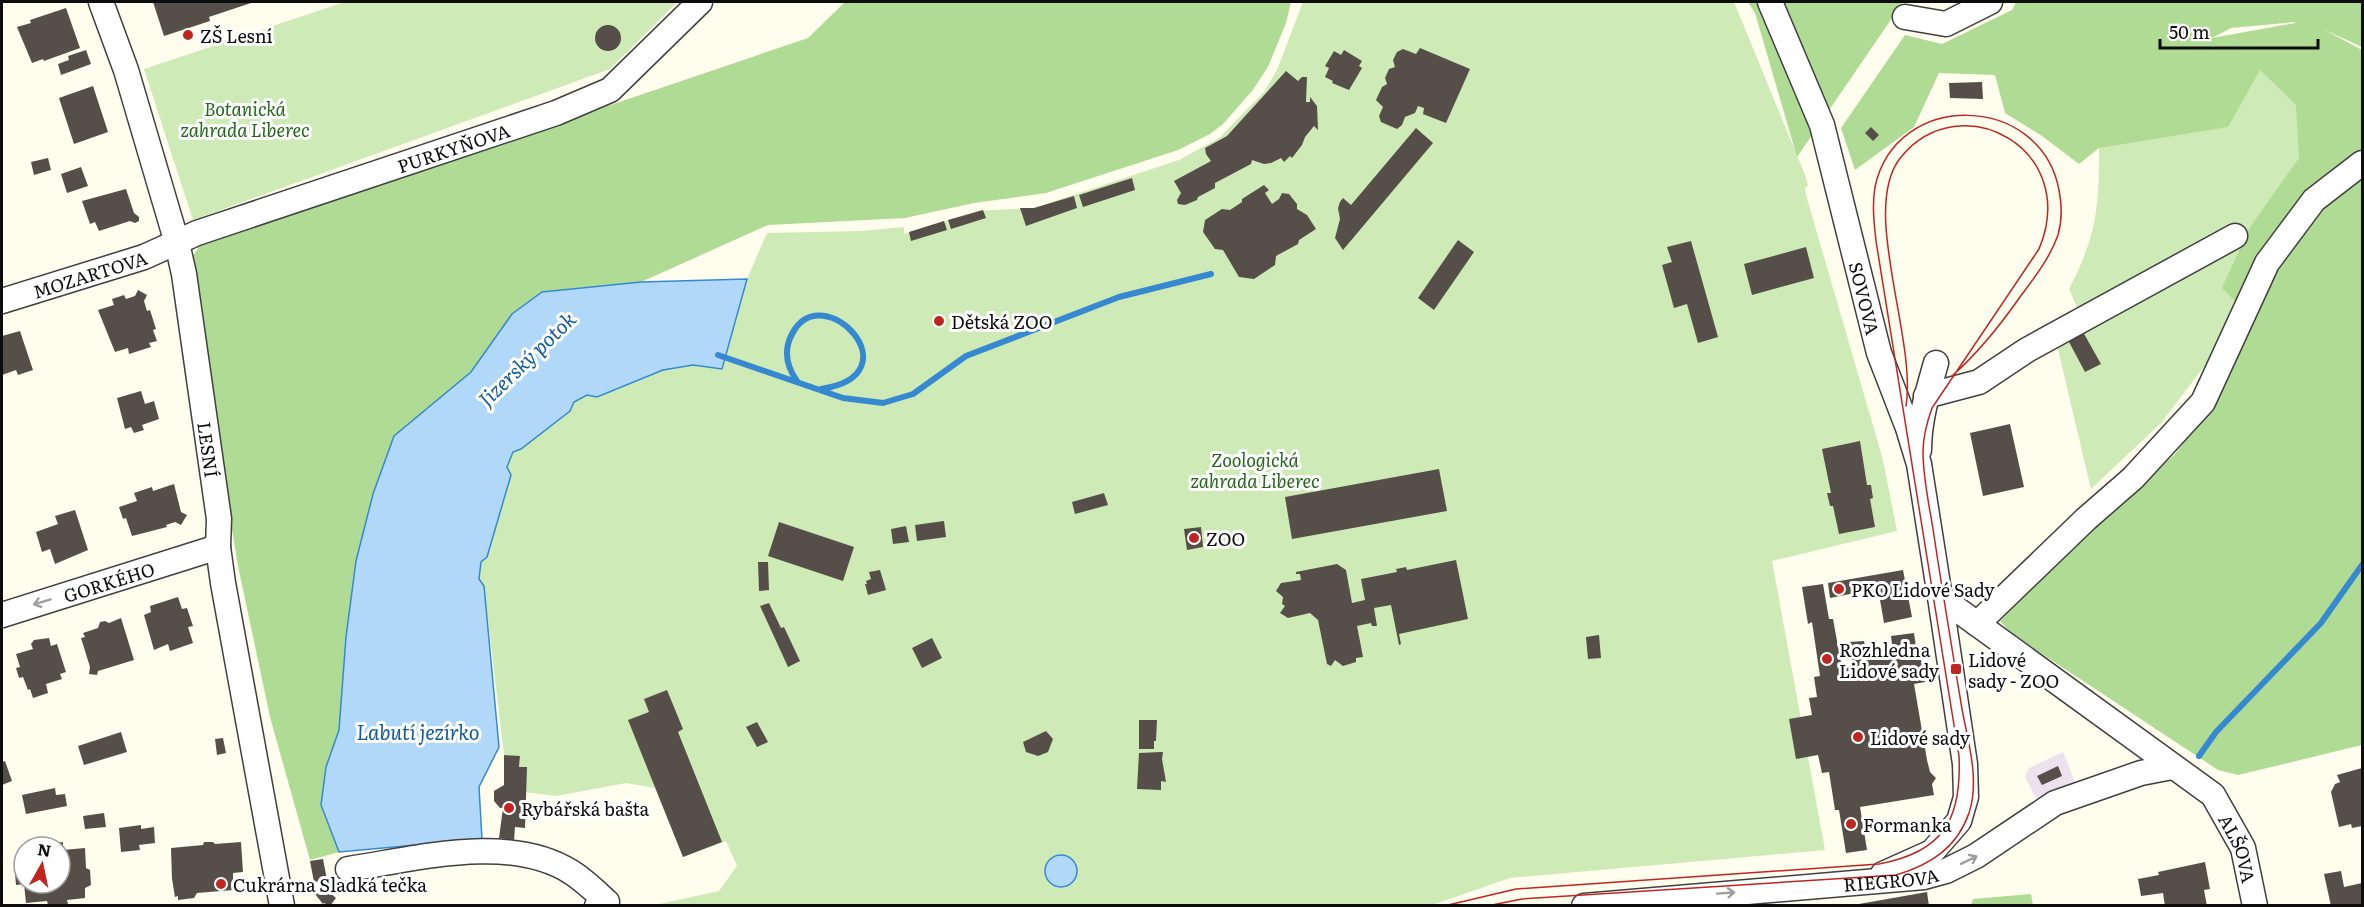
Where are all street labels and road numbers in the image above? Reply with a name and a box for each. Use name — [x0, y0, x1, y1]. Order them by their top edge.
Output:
street label: PURKYŇOVA — [394, 116, 513, 179]
street label: MOZARTOVA — [29, 243, 150, 304]
street label: SOVOVA — [1843, 259, 1887, 337]
street label: LESNÍ — [192, 420, 226, 479]
street label: GORKÉHO — [60, 554, 158, 608]
street label: ALŠOVA — [2213, 808, 2263, 885]
street label: RIEGROVA — [1842, 860, 1941, 897]

